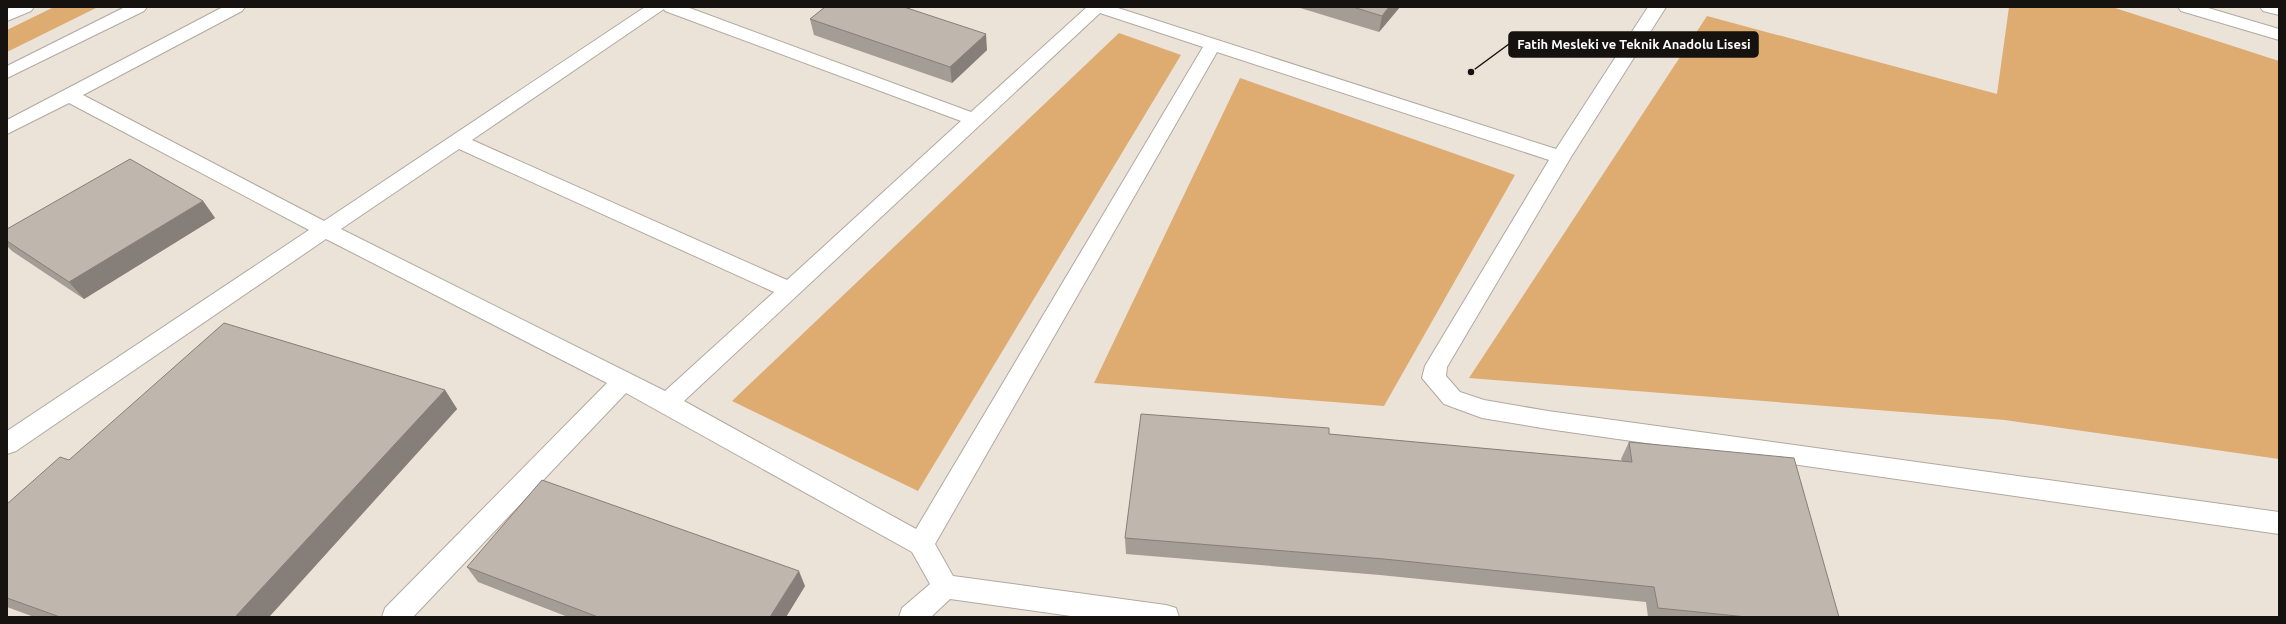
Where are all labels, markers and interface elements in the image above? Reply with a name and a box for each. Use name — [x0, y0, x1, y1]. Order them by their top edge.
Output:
callout: Fatih Mesleki ve Teknik Anadolu Lisesi — [1509, 32, 1758, 57]
text: Fatih Mesleki ve Teknik Anadolu Lisesi — [1517, 37, 1751, 51]

